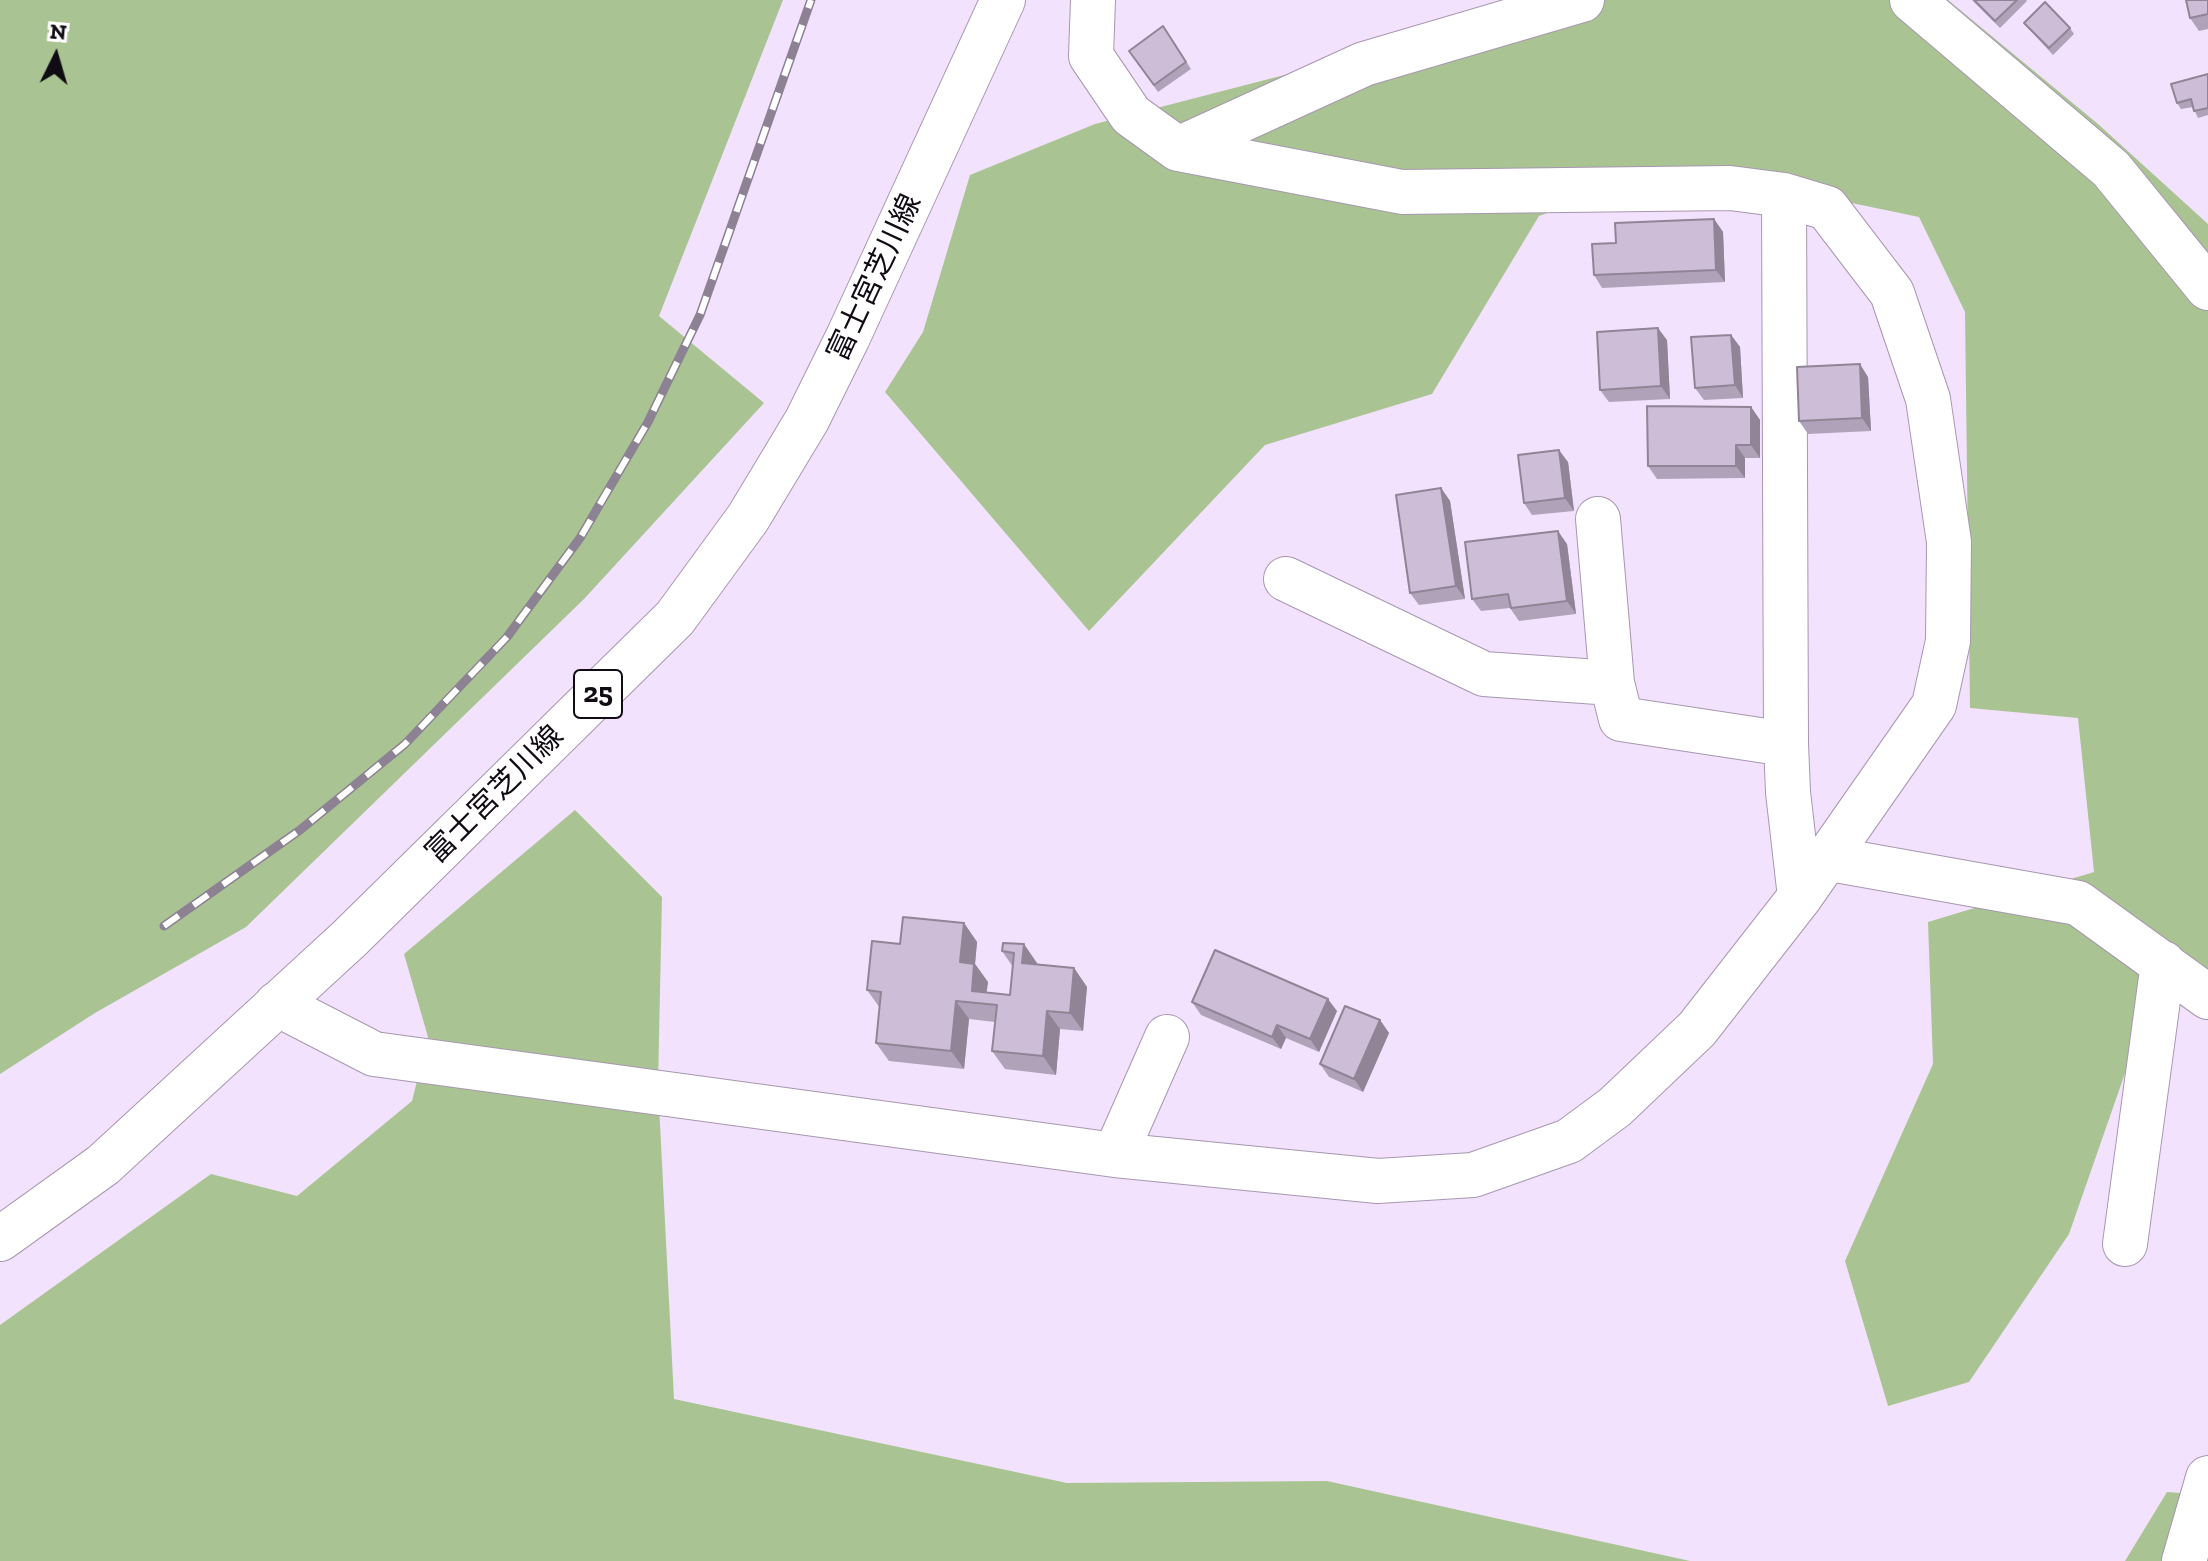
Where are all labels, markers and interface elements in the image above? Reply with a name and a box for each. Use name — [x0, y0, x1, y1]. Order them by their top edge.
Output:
north arrow — [16, 16, 96, 96]
text: N — [49, 17, 68, 46]
street label: 富士宮芝川線 — [821, 189, 929, 367]
road number: 25 — [574, 670, 622, 718]
street label: 富士宮芝川線 — [419, 719, 571, 871]

